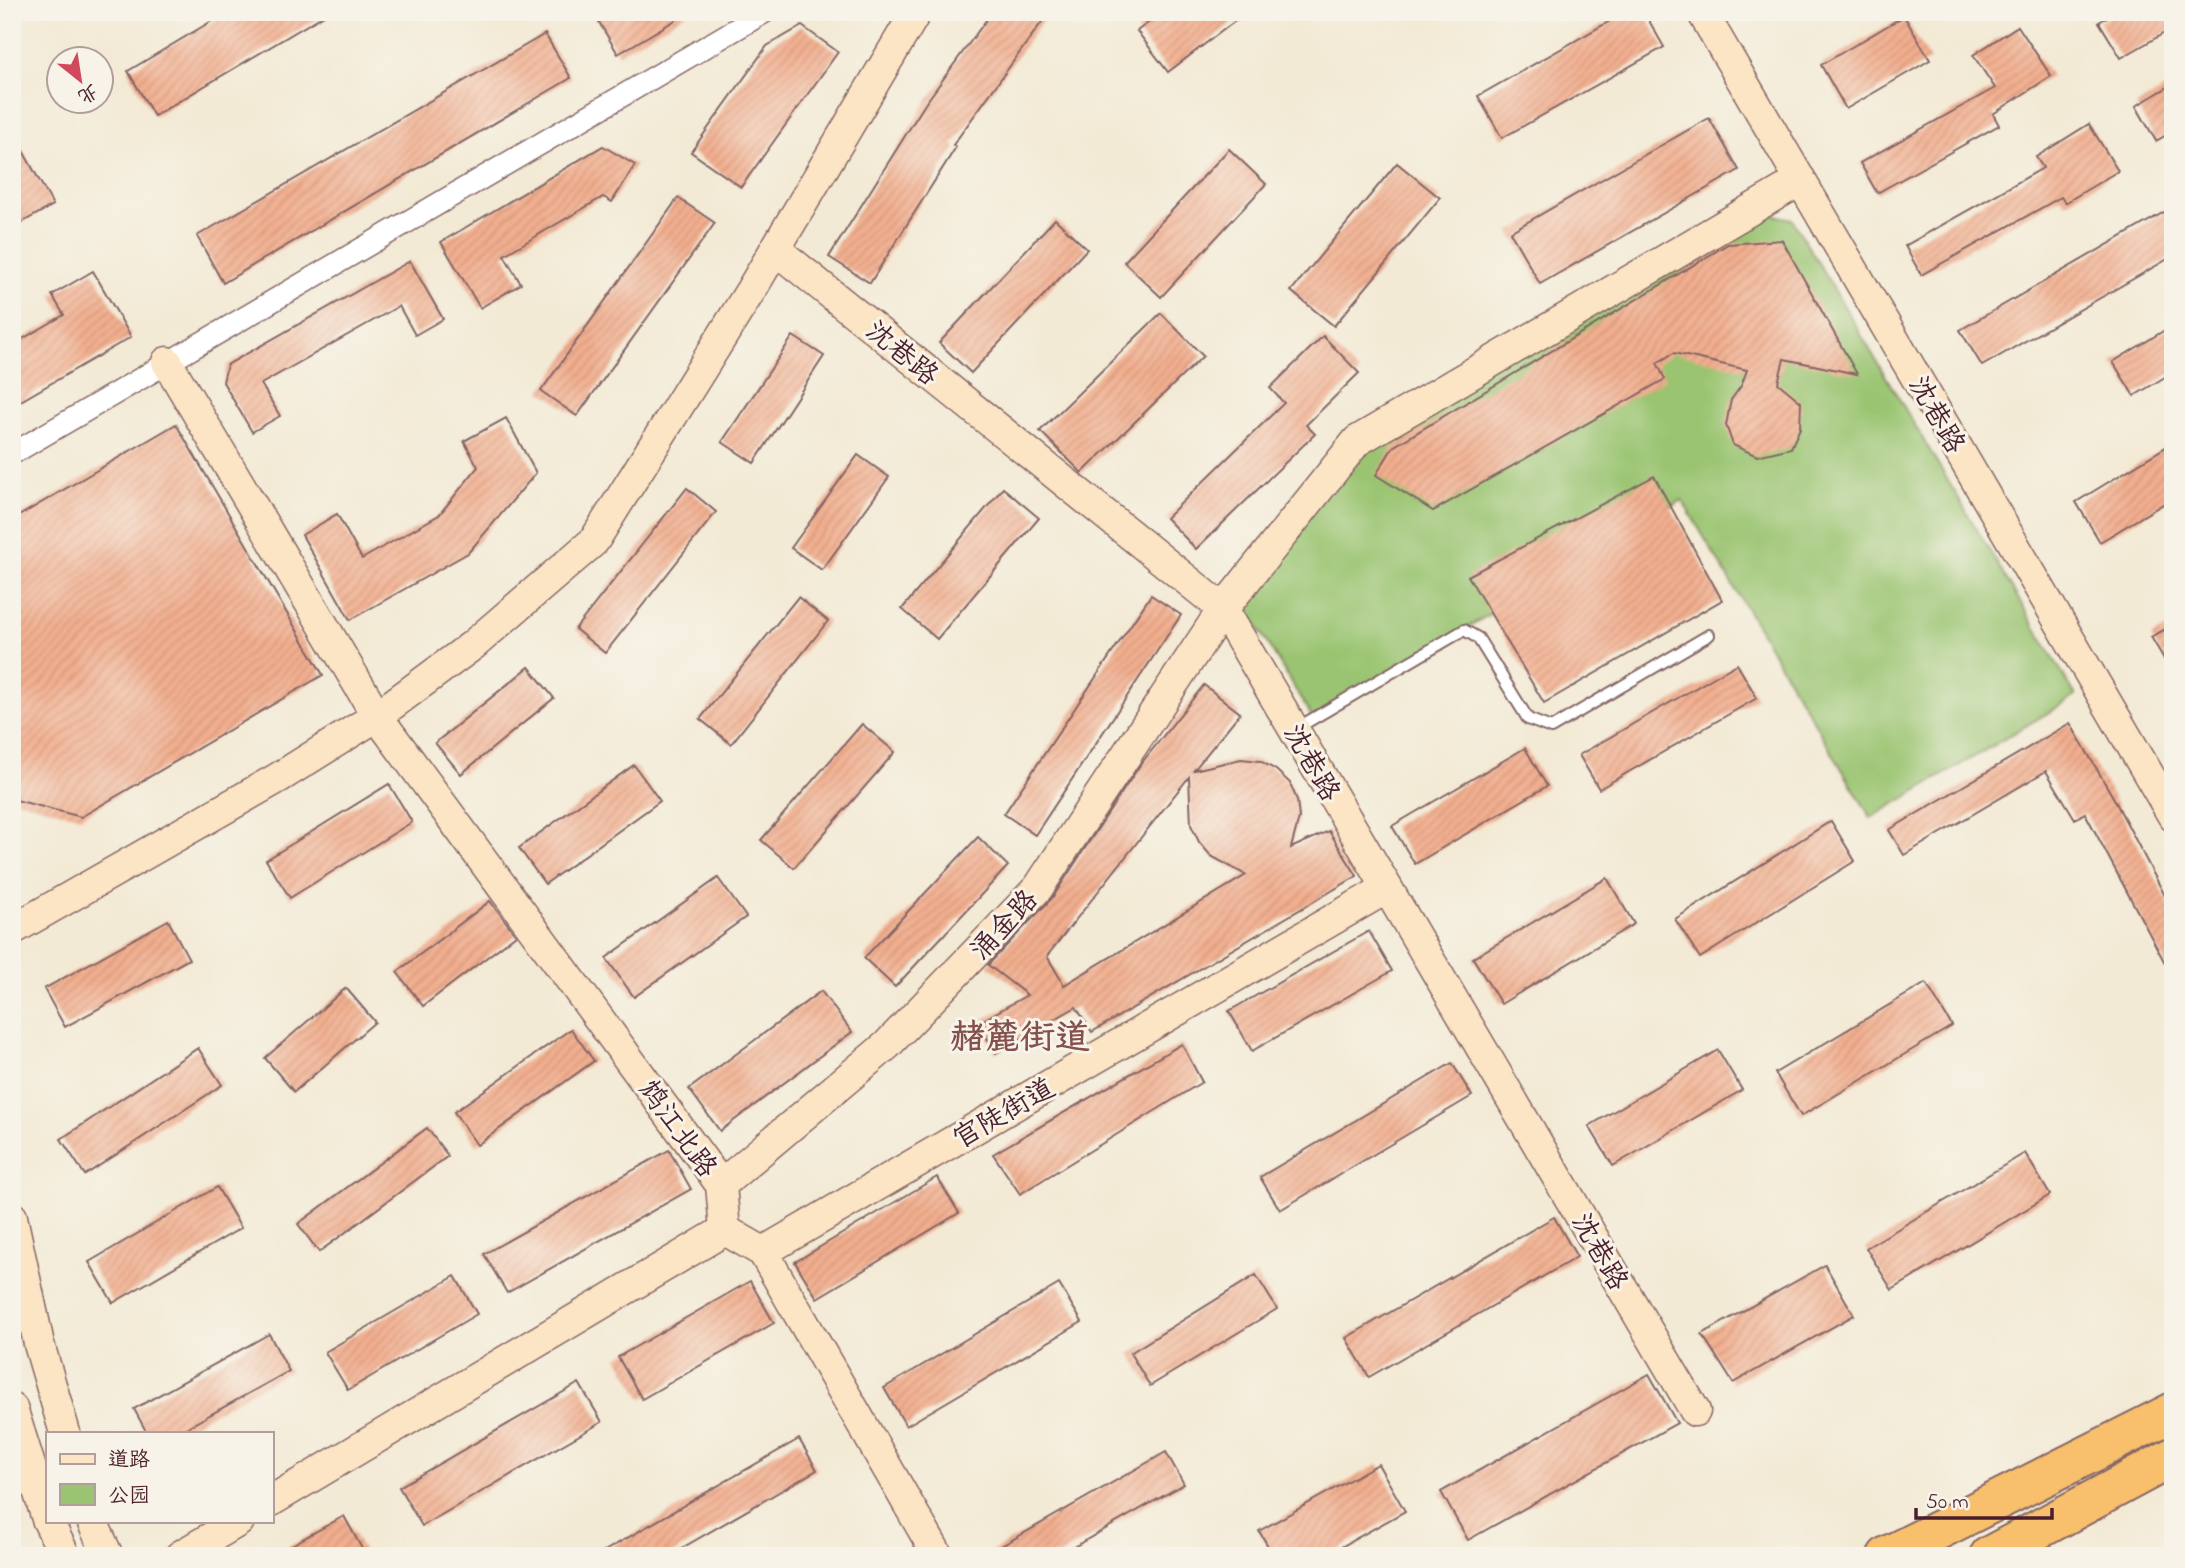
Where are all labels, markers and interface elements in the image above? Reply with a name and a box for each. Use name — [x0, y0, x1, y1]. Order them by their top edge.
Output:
north arrow — [46, 46, 116, 116]
text: 北 — [72, 76, 102, 109]
street label: 沈巷路 — [855, 312, 946, 397]
street label: 沈巷路 — [1896, 369, 1974, 462]
street label: 沈巷路 — [1271, 717, 1349, 810]
street label: 涌金路 — [962, 882, 1049, 971]
district label: 赭麓街道 — [950, 1014, 1090, 1065]
street label: 官陡街道 — [946, 1069, 1064, 1161]
street label: 鸩江北路 — [627, 1073, 726, 1187]
street label: 沈巷路 — [1559, 1206, 1637, 1299]
legend — [46, 1432, 273, 1522]
text: 道路 — [108, 1446, 150, 1476]
scale bar — [1916, 1477, 2052, 1521]
text: 公园 — [108, 1482, 150, 1512]
text: 50 m — [1926, 1488, 1969, 1518]

